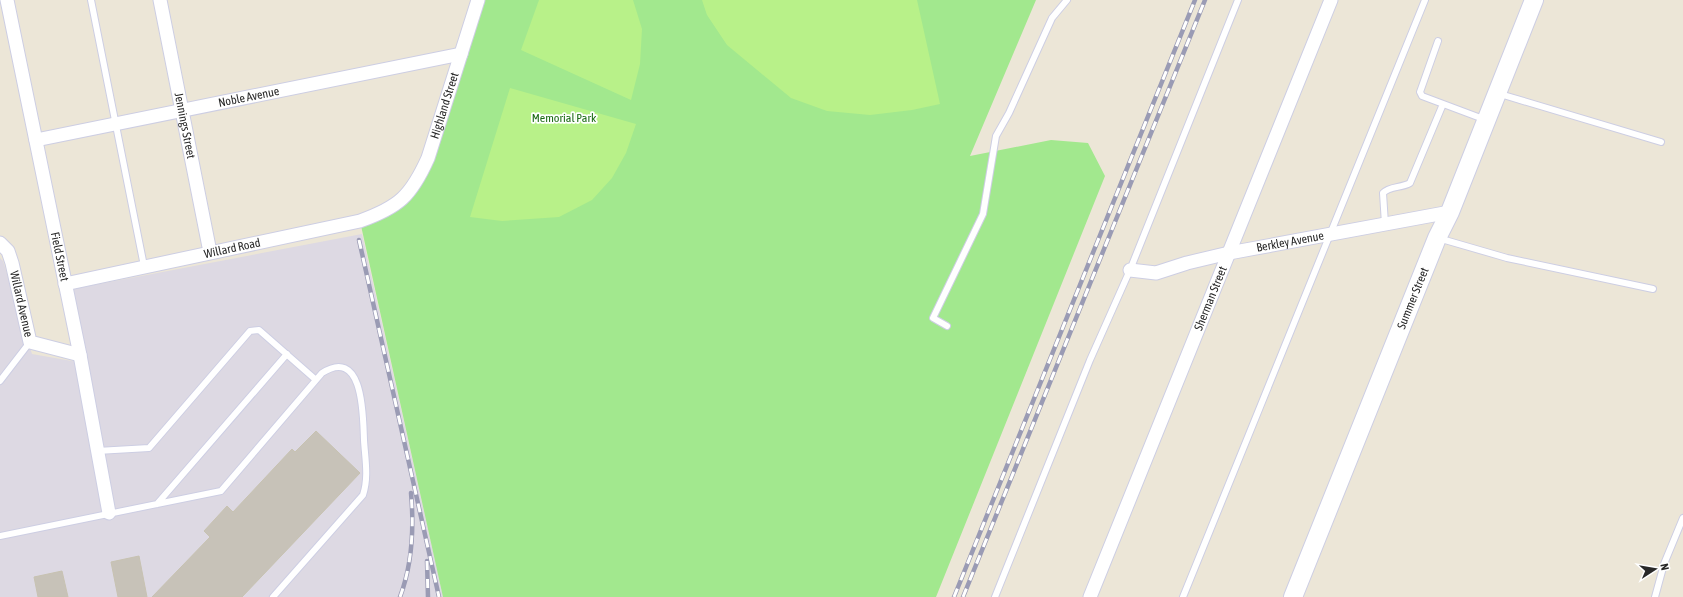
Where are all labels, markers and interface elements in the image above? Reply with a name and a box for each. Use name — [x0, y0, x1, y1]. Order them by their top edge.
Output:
street label: Highland Street — [427, 70, 462, 141]
street label: Noble Avenue — [217, 84, 280, 110]
street label: Jennings Street — [172, 91, 198, 160]
park label: Memorial Park — [532, 111, 597, 125]
street label: Berkley Avenue — [1255, 229, 1325, 255]
street label: Field Street — [48, 231, 72, 283]
street label: Willard Road — [203, 235, 262, 261]
street label: Sherman Street — [1191, 264, 1230, 333]
street label: Summer Street — [1394, 265, 1432, 331]
street label: Willard Avenue — [7, 269, 36, 338]
north arrow — [1635, 549, 1675, 589]
text: N — [1658, 562, 1671, 571]

